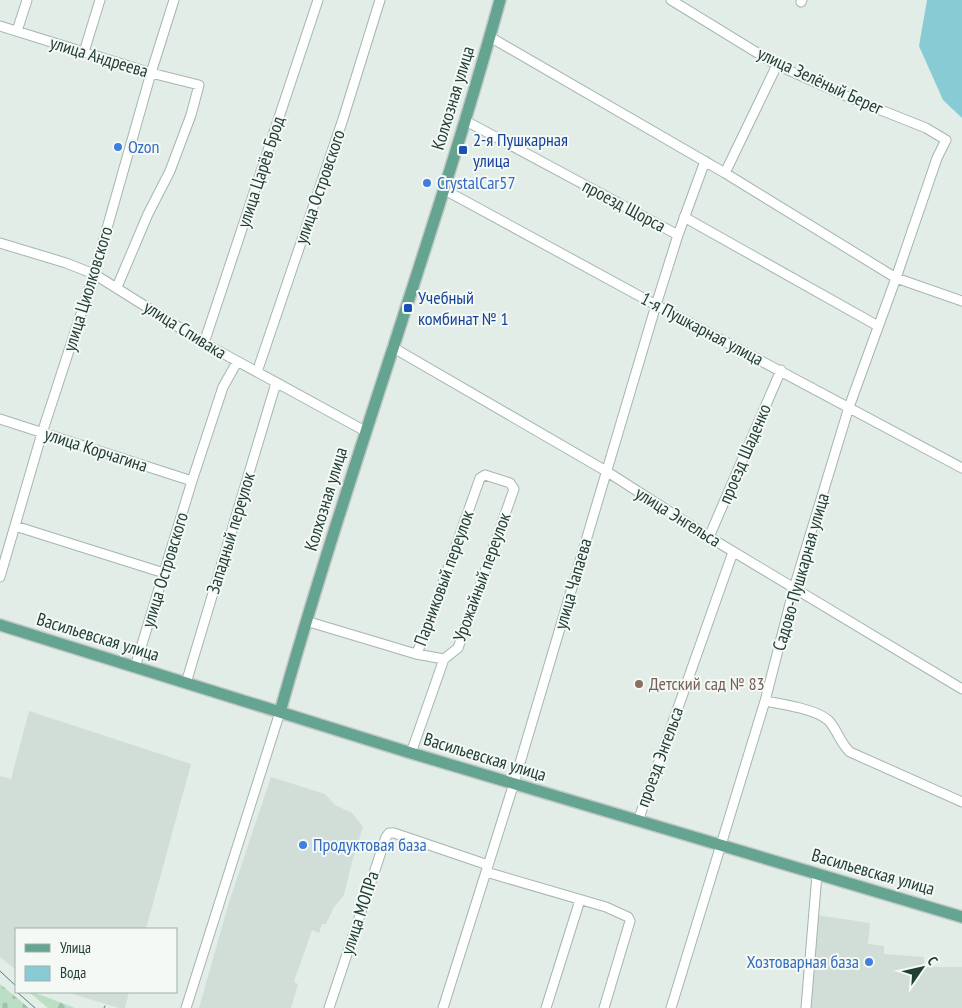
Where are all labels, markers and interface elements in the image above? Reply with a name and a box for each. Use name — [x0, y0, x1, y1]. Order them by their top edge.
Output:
street label: улица Андреева — [47, 31, 151, 82]
street label: улица Зелёный Берег — [754, 41, 887, 120]
street label: Колхозная улица — [426, 43, 479, 152]
street label: улица Царёв Брод — [232, 113, 289, 230]
street label: улица Островского — [289, 126, 350, 247]
place label: 2-я Пушкарная улица — [473, 128, 568, 172]
place label: Ozon — [128, 135, 160, 158]
marker: Ozon — [112, 141, 124, 153]
marker: 2-я Пушкарная улица — [457, 144, 469, 156]
place label: CrystalCar57 — [437, 171, 515, 194]
street label: проезд Щорса — [579, 174, 670, 237]
marker: CrystalCar57 — [421, 177, 433, 189]
street label: улица Циолковского — [58, 223, 118, 354]
place label: Учебный комбинат № 1 — [418, 286, 509, 330]
street label: 1-я Пушкарная улица — [637, 287, 768, 371]
street label: улица Спивака — [140, 295, 231, 364]
marker: Учебный комбинат № 1 — [402, 302, 414, 314]
street label: проезд Шаденко — [713, 400, 776, 507]
street label: улица Корчагина — [42, 422, 151, 477]
street label: Колхозная улица — [299, 444, 352, 553]
street label: Западный переулок — [201, 469, 260, 596]
street label: улица Энгельса — [631, 481, 725, 552]
street label: Садово-Пушкарная улица — [767, 490, 834, 653]
street label: Парниковый переулок — [408, 507, 479, 649]
street label: улица Островского — [136, 509, 193, 630]
street label: Урожайный переулок — [448, 509, 516, 644]
street label: улица Чапаева — [549, 536, 596, 632]
street label: Васильевская улица — [34, 607, 162, 666]
place label: Детский сад № 83 — [649, 672, 765, 695]
marker: Детский сад № 83 — [633, 678, 645, 690]
street label: проезд Энгельса — [631, 704, 688, 810]
street label: Васильевская улица — [421, 727, 549, 786]
place label: Продуктовая база — [313, 833, 427, 856]
marker: Продуктовая база — [297, 839, 309, 851]
street label: Васильевская улица — [809, 843, 937, 900]
street label: улица МОПРа — [335, 868, 384, 957]
legend — [15, 928, 178, 993]
text: Улица — [60, 938, 91, 957]
north arrow — [897, 943, 947, 993]
place label: Хозтоварная база — [747, 950, 859, 973]
text: С — [924, 953, 942, 969]
marker: Хозтоварная база — [863, 956, 875, 968]
text: Вода — [60, 963, 86, 982]

